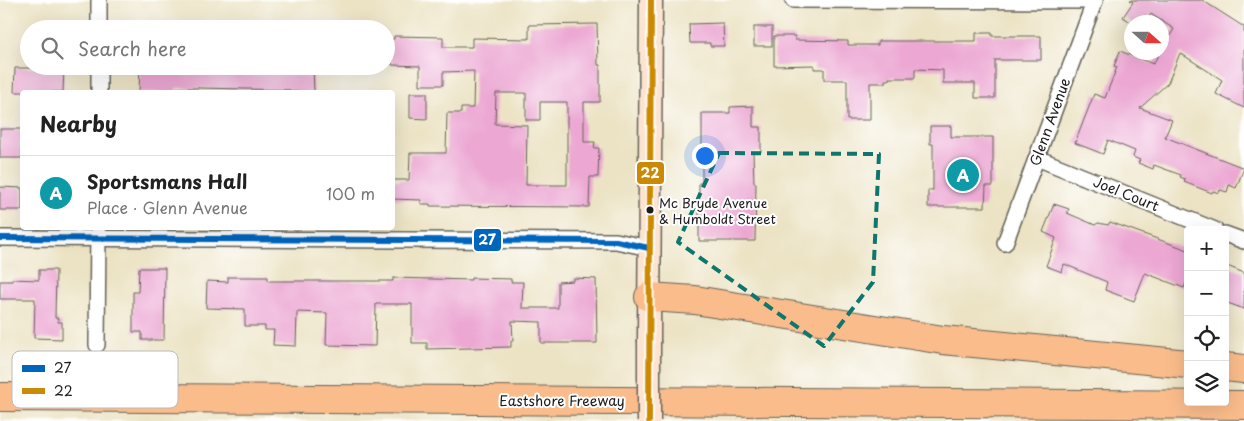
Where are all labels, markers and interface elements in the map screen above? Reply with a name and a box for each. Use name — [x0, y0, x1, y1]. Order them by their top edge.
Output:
north arrow — [1124, 15, 1169, 60]
search box — [20, 20, 395, 75]
icon: search — [38, 34, 66, 62]
text: Search here — [78, 34, 187, 62]
street label: Glenn Avenue — [1024, 75, 1075, 169]
text: Nearby — [40, 107, 117, 139]
your location — [692, 143, 718, 169]
pin: A — [947, 156, 979, 194]
line badge: 22 — [636, 161, 665, 185]
text: 22 — [640, 162, 660, 183]
text: Sportsmans Hall — [87, 167, 247, 195]
street label: Joel Court — [1090, 171, 1163, 216]
text: A — [50, 181, 62, 205]
text: 100 m — [326, 181, 375, 205]
place label: Mc Bryde Avenue & Humboldt Street — [659, 193, 776, 228]
text: Place · Glenn Avenue — [87, 195, 248, 219]
marker: Mc Bryde Avenue & Humboldt Street — [645, 205, 655, 215]
map controls — [1184, 226, 1229, 406]
button: + — [1184, 226, 1229, 271]
line badge: 27 — [473, 228, 502, 252]
text: 27 — [478, 229, 497, 250]
button: − — [1184, 271, 1229, 316]
button: locate — [1184, 316, 1229, 361]
legend — [12, 351, 178, 408]
text: 27 — [54, 357, 72, 378]
button: layers — [1184, 361, 1229, 406]
text: 22 — [54, 380, 73, 401]
street label: Eastshore Freeway — [499, 390, 625, 411]

